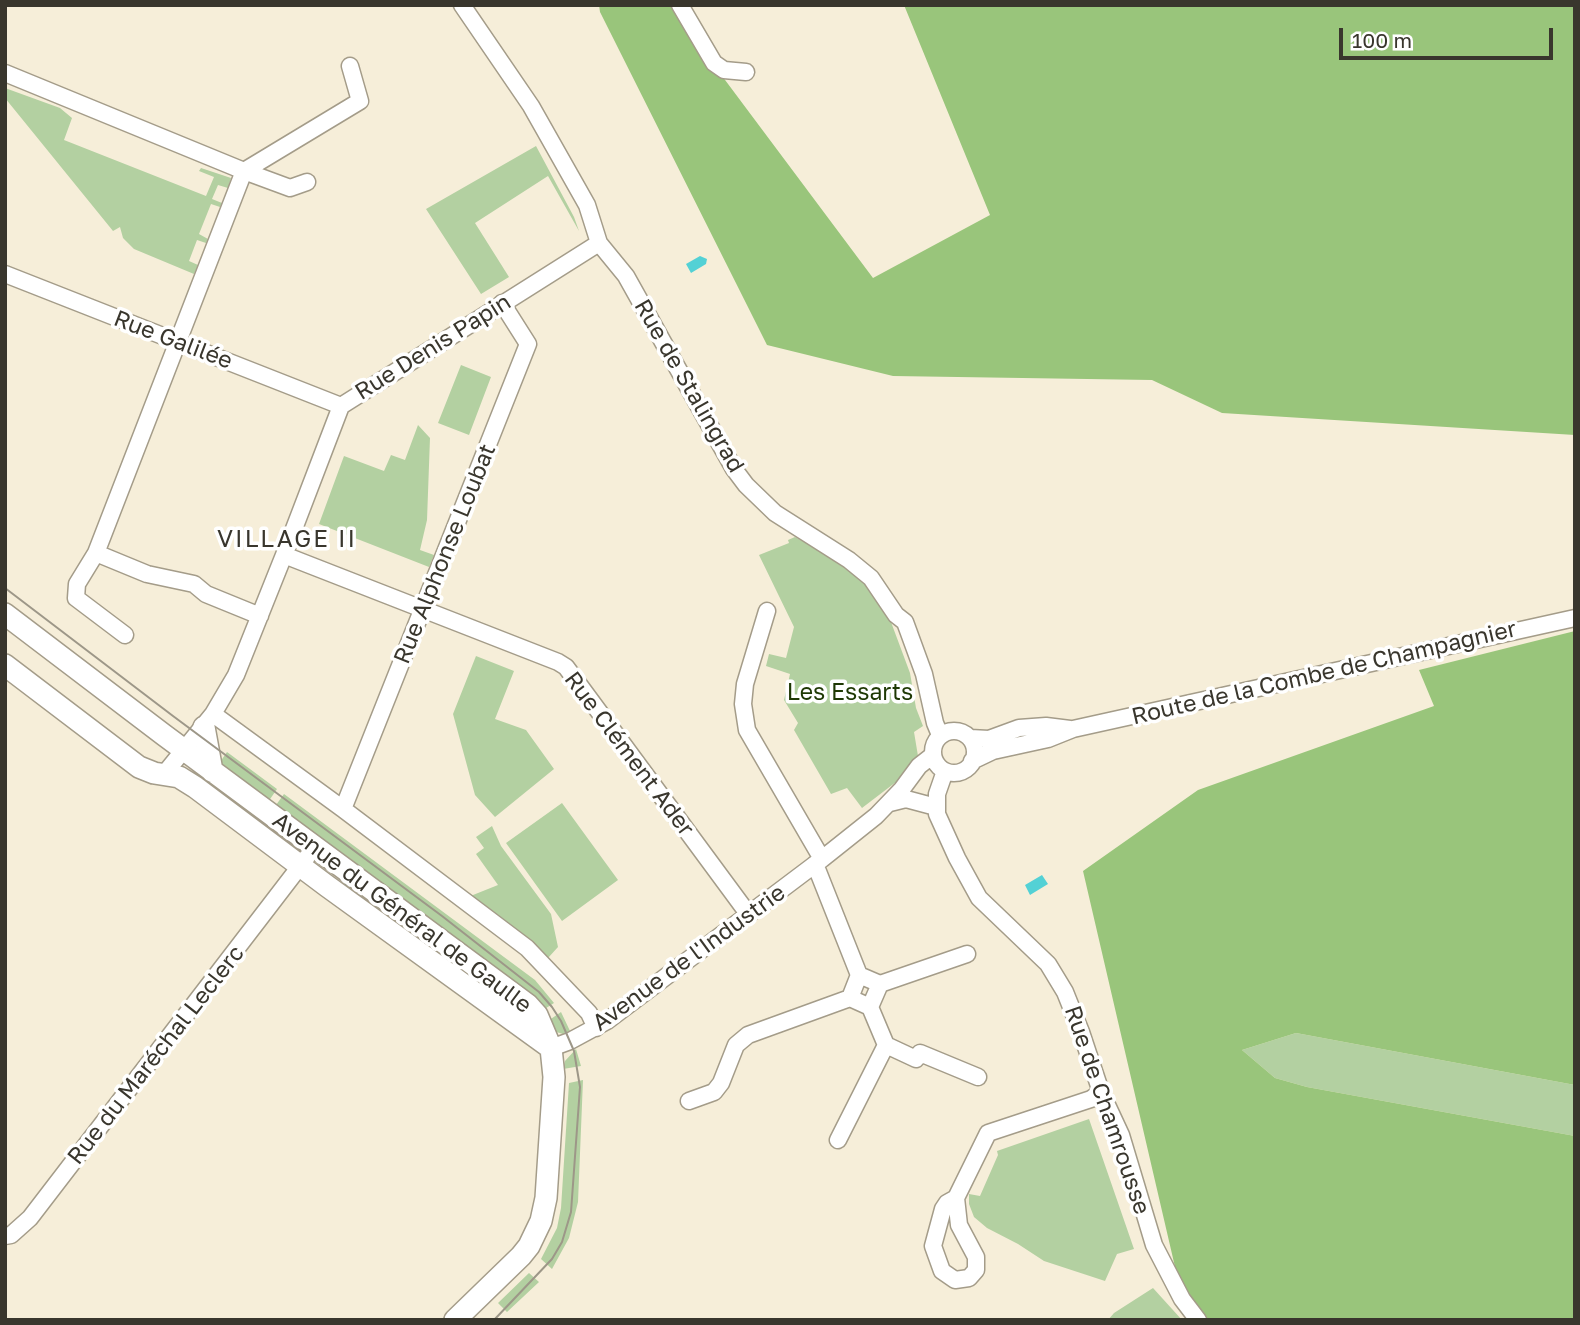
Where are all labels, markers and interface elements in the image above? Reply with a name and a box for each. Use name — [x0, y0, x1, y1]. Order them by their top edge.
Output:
scale bar — [1342, 14, 1556, 58]
text: 100 m — [1352, 27, 1412, 53]
street label: Rue Denis Papin — [350, 288, 516, 406]
street label: Rue de Stalingrad — [628, 294, 750, 478]
street label: Rue Galilée — [110, 305, 236, 375]
street label: Rue Alphonse Loubat — [388, 440, 502, 668]
district label: VILLAGE II — [218, 525, 356, 553]
street label: Route de la Combe de Champagnier — [1129, 615, 1519, 731]
street label: Rue Clément Ader — [558, 666, 700, 842]
park label: Les Essarts — [787, 679, 913, 707]
street label: Avenue du Général de Gaulle — [267, 807, 537, 1019]
street label: Avenue de l'Industrie — [587, 879, 791, 1037]
street label: Rue du Maréchal Leclerc — [62, 940, 250, 1170]
street label: Rue de Chamrousse — [1058, 1002, 1156, 1218]

